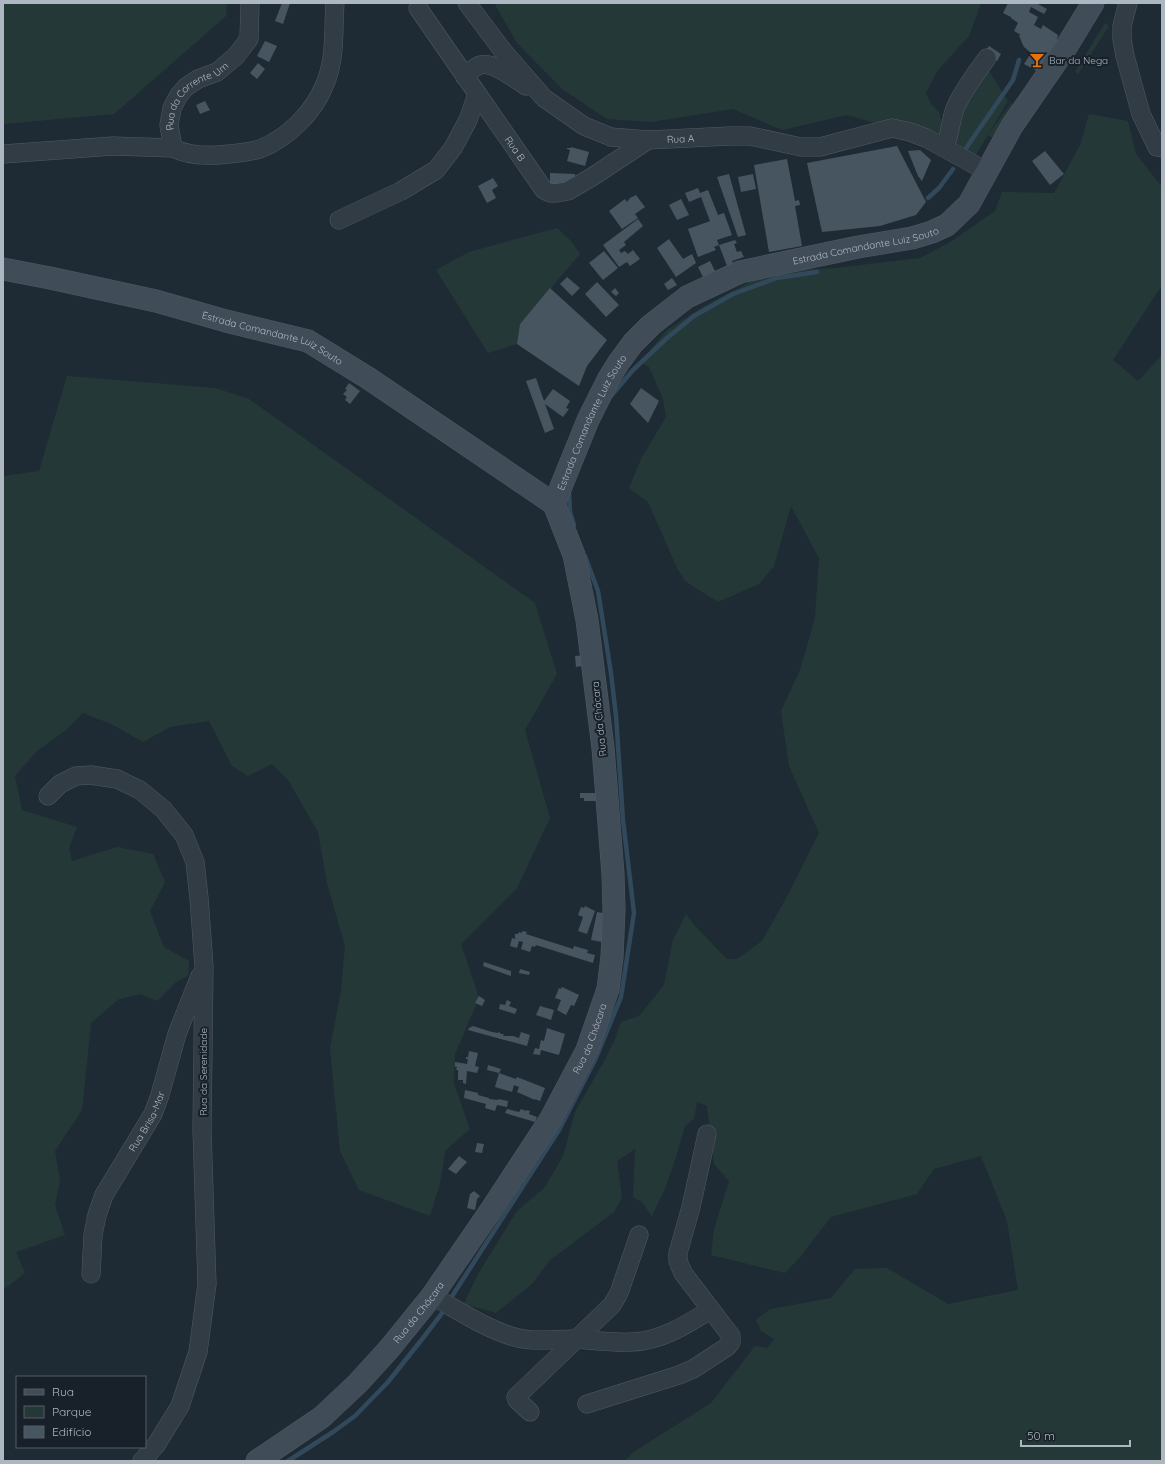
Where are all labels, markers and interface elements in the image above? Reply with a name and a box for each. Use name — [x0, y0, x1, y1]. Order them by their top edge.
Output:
bar icon: Bar da Nega — [1028, 51, 1046, 69]
place label: Bar da Nega — [1049, 54, 1108, 67]
street label: Rua da Corrente Um — [162, 59, 231, 131]
street label: Rua A — [666, 131, 695, 146]
street label: Rua B — [502, 133, 529, 164]
street label: Estrada Comandante Luiz Souto — [791, 223, 941, 267]
street label: Estrada Comandante Luiz Souto — [200, 308, 345, 368]
street label: Estrada Comandante Luiz Souto — [554, 352, 629, 492]
street label: Rua da Chácara — [589, 681, 609, 757]
street label: Rua da Chácara — [569, 1001, 609, 1076]
street label: Rua da Serenidade — [197, 1028, 210, 1116]
street label: Rua Brisa-Mar — [125, 1090, 167, 1154]
street label: Rua da Chácara — [390, 1279, 447, 1346]
legend — [16, 1376, 146, 1448]
text: Rua — [52, 1384, 74, 1399]
text: Parque — [52, 1404, 92, 1419]
scale bar — [1021, 1422, 1130, 1448]
text: Edifício — [52, 1424, 92, 1439]
text: 50 m — [1027, 1428, 1055, 1443]

